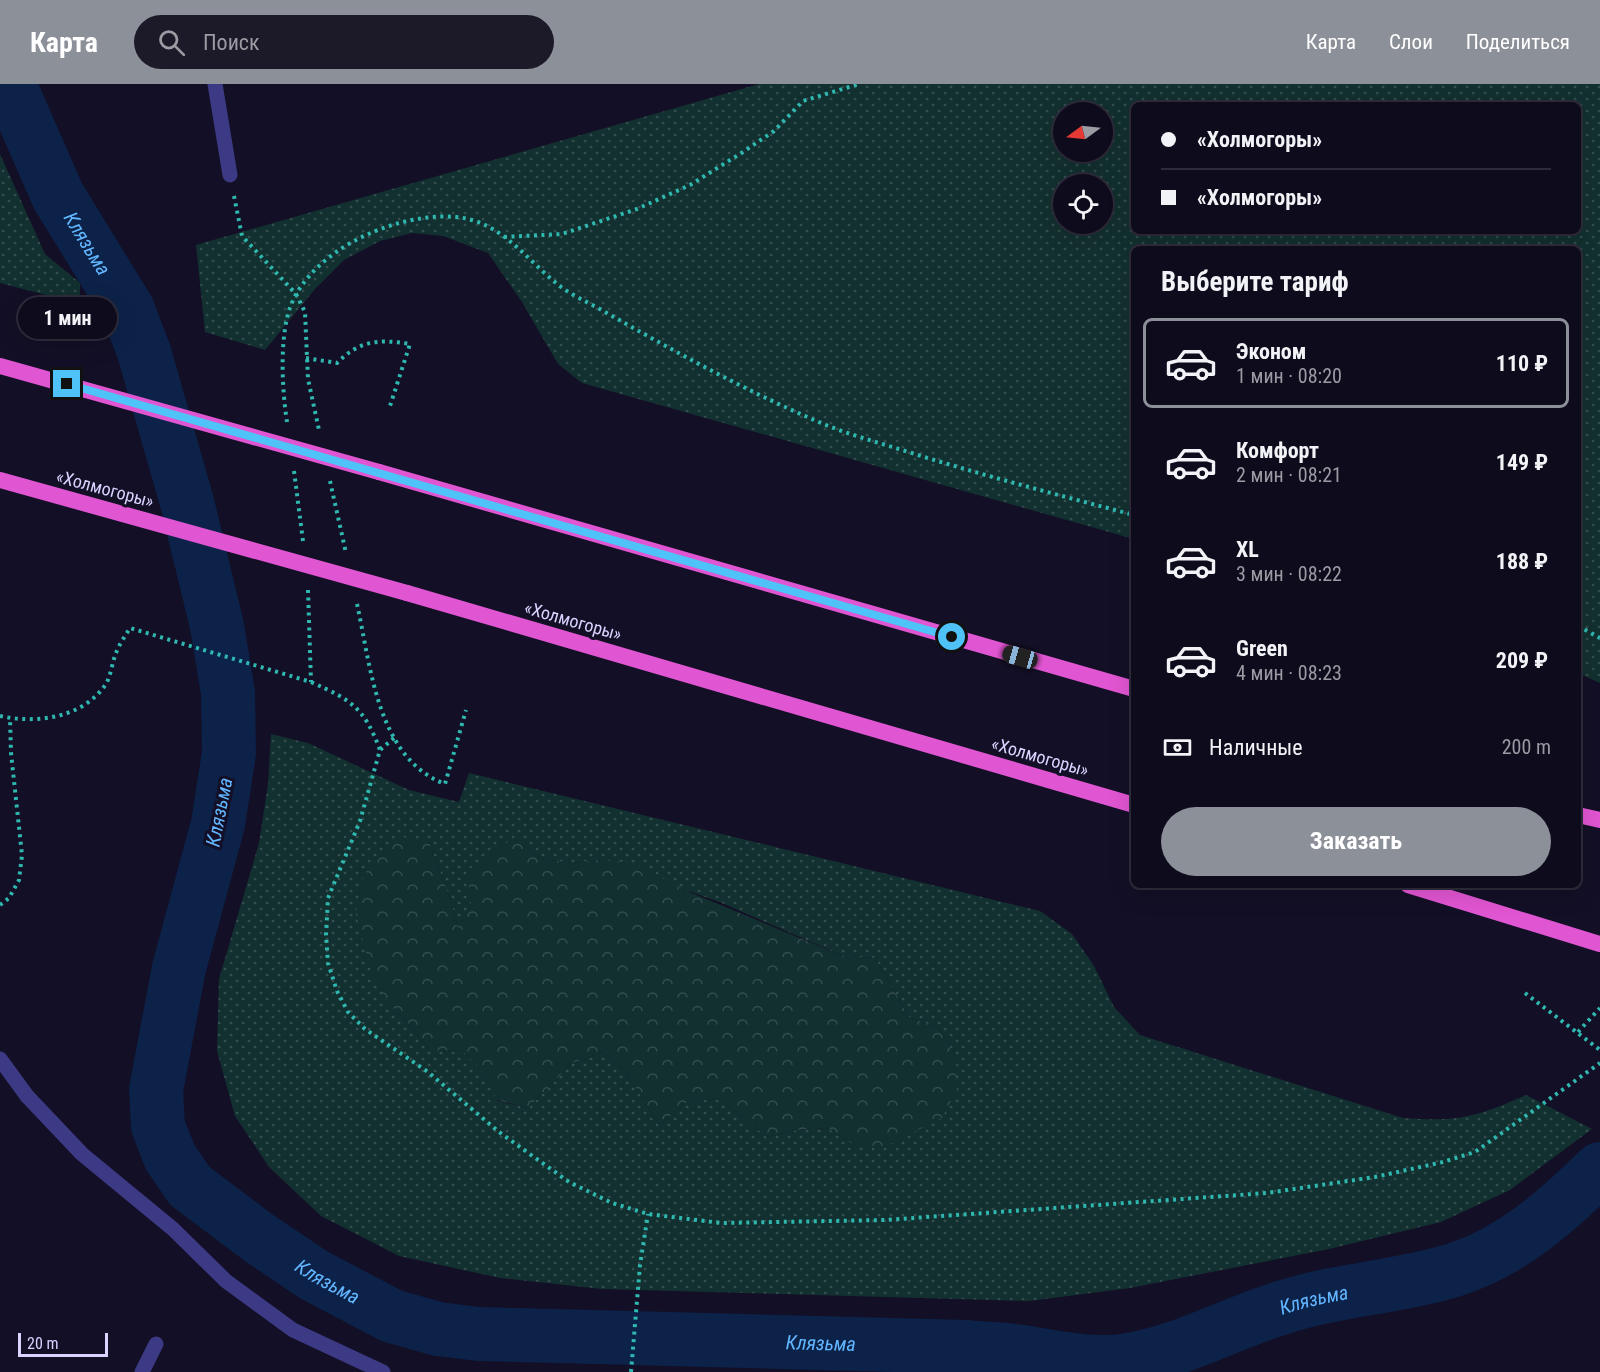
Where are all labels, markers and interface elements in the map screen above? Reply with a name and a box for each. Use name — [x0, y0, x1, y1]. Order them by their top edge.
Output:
search box — [134, 15, 554, 69]
text: Карта — [30, 26, 98, 59]
icon: search — [155, 26, 188, 59]
text: Поиск — [203, 30, 260, 55]
text: Карта — [1306, 30, 1356, 54]
text: Слои — [1389, 30, 1433, 54]
text: Поделиться — [1466, 30, 1570, 54]
north arrow — [1053, 102, 1113, 162]
map controls — [1053, 102, 1113, 234]
text: «Холмогоры» — [1197, 127, 1322, 152]
button: locate — [1053, 174, 1113, 234]
text: «Холмогоры» — [1197, 185, 1322, 210]
water label: Клязьма — [59, 207, 116, 280]
text: Выберите тариф — [1161, 266, 1349, 298]
callout: 1 мин — [17, 297, 116, 339]
text: 1 мин — [44, 306, 91, 330]
icon: car — [1164, 336, 1218, 390]
text: Эконом — [1236, 339, 1306, 364]
text: 110 ₽ — [1496, 351, 1548, 376]
text: 1 мин · 08:20 — [1236, 364, 1342, 388]
route end — [53, 370, 80, 397]
icon: car — [1164, 435, 1218, 489]
text: Комфорт — [1236, 438, 1319, 463]
text: 149 ₽ — [1496, 450, 1548, 475]
text: 2 мин · 08:21 — [1236, 463, 1342, 487]
street label: «Холмогоры» — [54, 465, 156, 512]
icon: car — [1164, 534, 1218, 588]
text: XL — [1236, 537, 1259, 562]
text: 188 ₽ — [1496, 549, 1548, 574]
text: 3 мин · 08:22 — [1236, 562, 1342, 586]
street label: «Холмогоры» — [522, 597, 624, 644]
route start — [938, 623, 965, 650]
icon: car — [1164, 633, 1218, 687]
text: Green — [1236, 636, 1288, 661]
car — [1000, 643, 1040, 671]
text: 209 ₽ — [1496, 648, 1548, 673]
text: 4 мин · 08:23 — [1236, 661, 1342, 685]
icon: cash — [1161, 731, 1194, 764]
street label: «Холмогоры» — [989, 733, 1091, 780]
text: Наличные — [1209, 735, 1303, 760]
text: 200 m — [1502, 735, 1551, 759]
water label: Клязьма — [201, 775, 237, 849]
button: Заказать — [1161, 807, 1551, 876]
water label: Клязьма — [291, 1254, 364, 1309]
water label: Клязьма — [1276, 1280, 1350, 1320]
scale bar — [18, 1330, 108, 1358]
water label: Клязьма — [785, 1330, 856, 1356]
text: 20 m — [27, 1334, 59, 1353]

